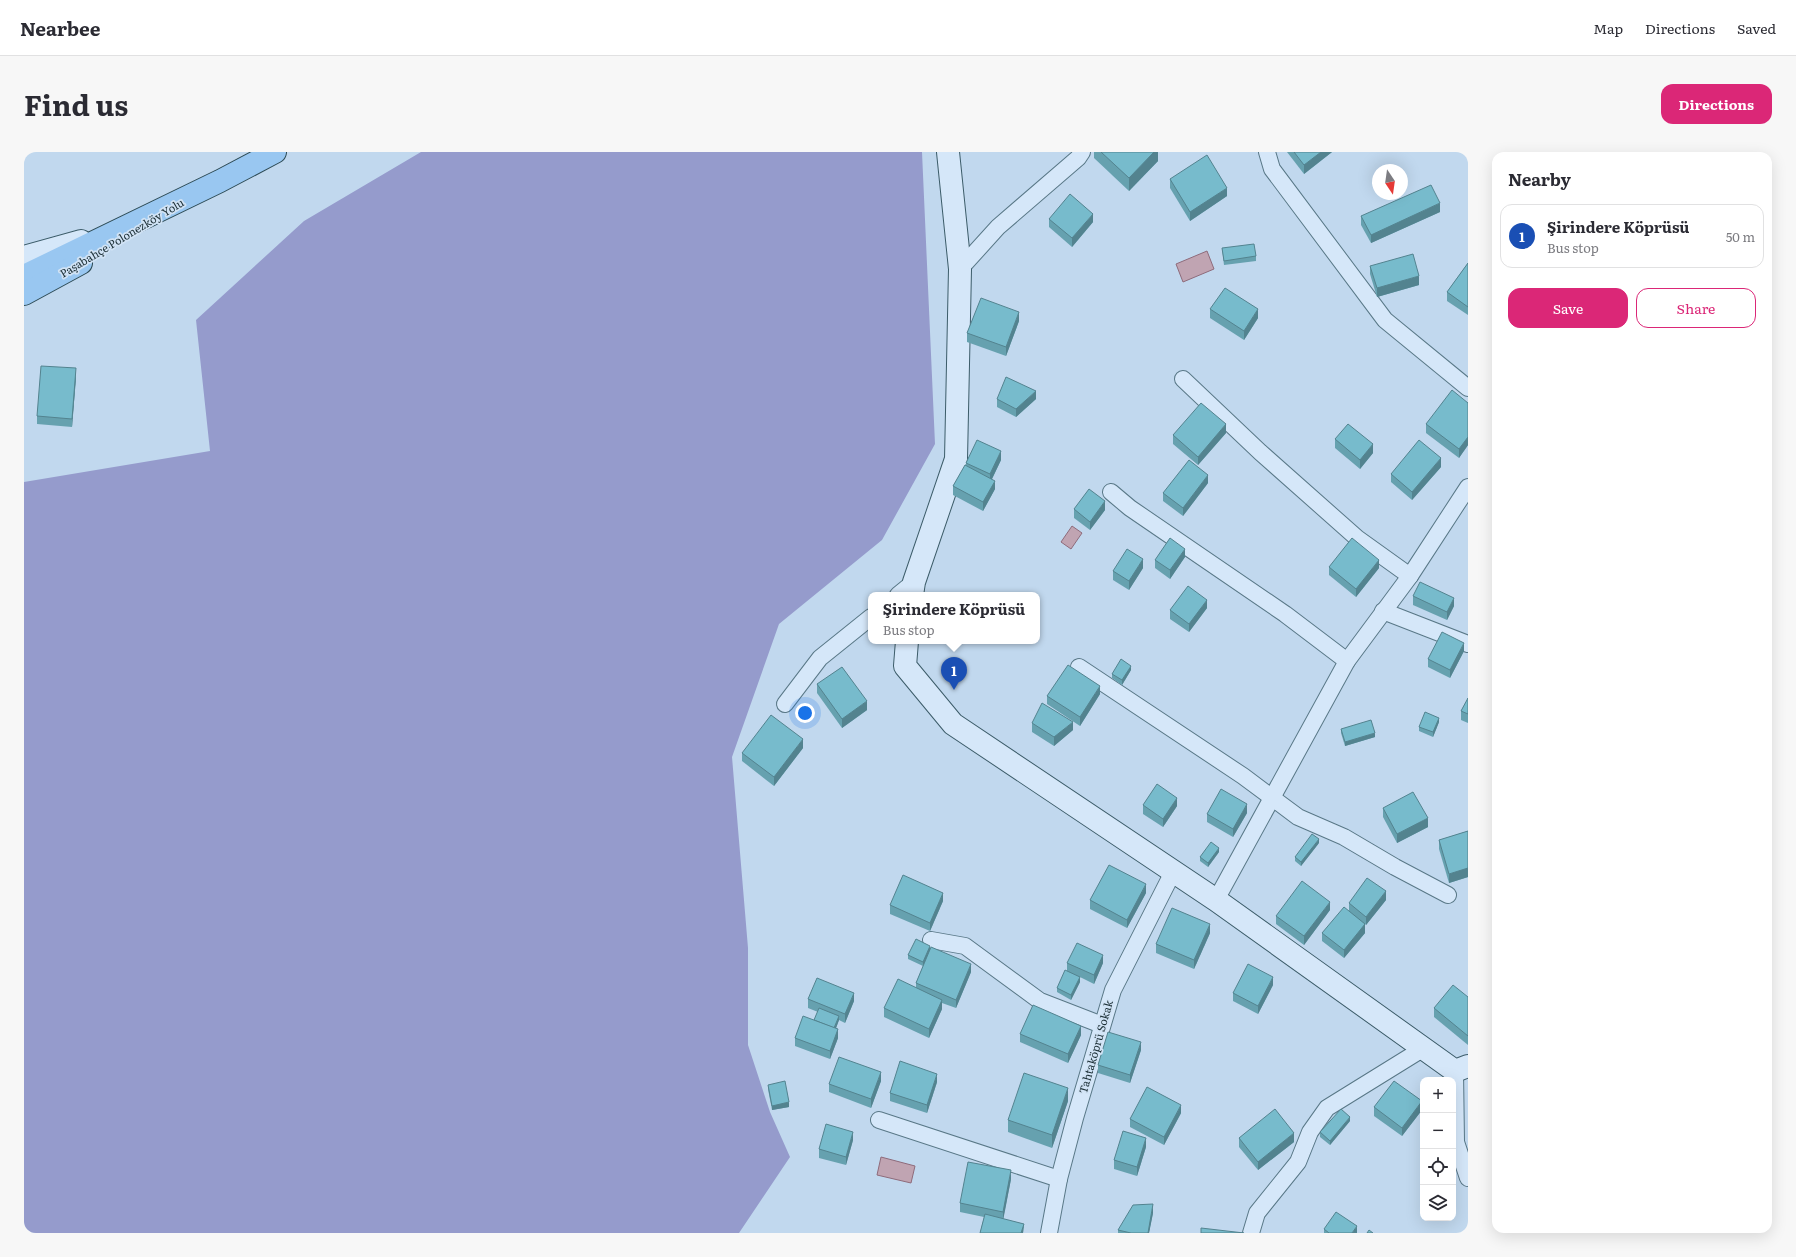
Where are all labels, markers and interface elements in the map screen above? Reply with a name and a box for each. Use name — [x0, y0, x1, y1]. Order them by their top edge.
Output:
text: Nearbee — [20, 14, 101, 42]
text: Map — [1593, 18, 1623, 38]
text: Directions — [1645, 18, 1715, 38]
text: Saved — [1737, 18, 1776, 38]
text: Find us — [24, 83, 128, 125]
button: Directions — [1661, 84, 1772, 124]
north arrow — [1372, 164, 1408, 200]
text: Nearby — [1508, 166, 1571, 191]
street label: Paşabahçe Polonezköy Yolu — [56, 194, 187, 281]
text: Şirindere Köprüsü — [1547, 215, 1690, 238]
text: 1 — [1519, 227, 1525, 246]
text: 50 m — [1726, 227, 1755, 246]
text: Bus stop — [1547, 238, 1599, 257]
button: Save — [1508, 288, 1628, 328]
button: Share — [1636, 288, 1756, 328]
popup — [868, 592, 1040, 644]
text: Şirindere Köprüsü — [883, 597, 1025, 620]
text: Bus stop — [883, 620, 934, 639]
pin: 1 — [941, 657, 967, 690]
your location — [795, 703, 815, 723]
street label: Tahtaköprü Sokak — [1074, 998, 1116, 1095]
map controls — [1420, 1077, 1456, 1221]
button: + — [1420, 1077, 1456, 1113]
button: − — [1420, 1113, 1456, 1149]
button: locate — [1420, 1149, 1456, 1185]
button: layers — [1420, 1185, 1456, 1221]

